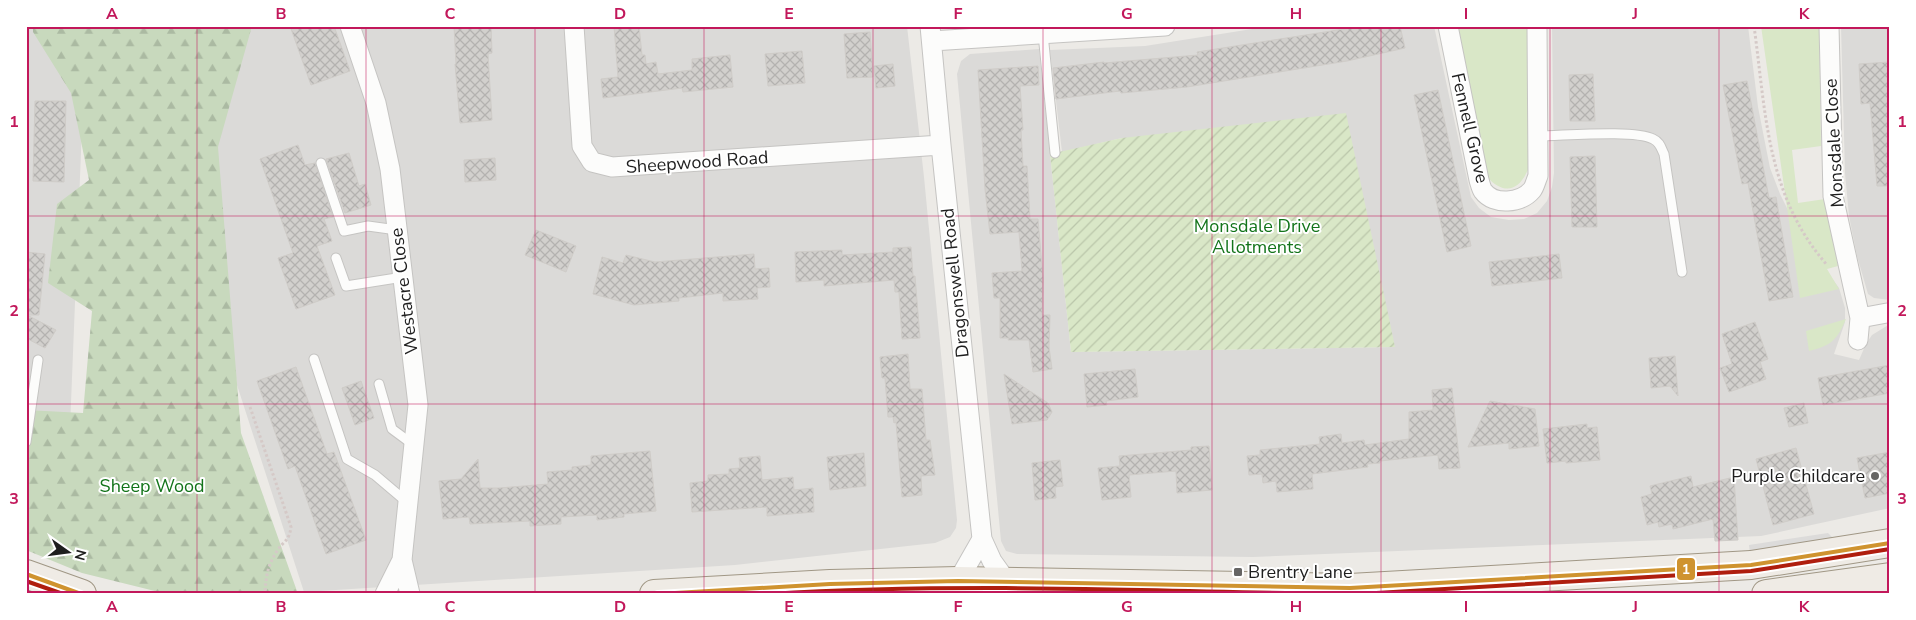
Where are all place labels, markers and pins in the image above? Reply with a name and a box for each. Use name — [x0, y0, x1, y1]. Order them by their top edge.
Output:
place label: Purple Childcare — [1731, 464, 1865, 488]
marker: Purple Childcare — [1869, 470, 1881, 482]
place label: Brentry Lane — [1248, 560, 1353, 584]
marker: Brentry Lane — [1232, 566, 1244, 578]

